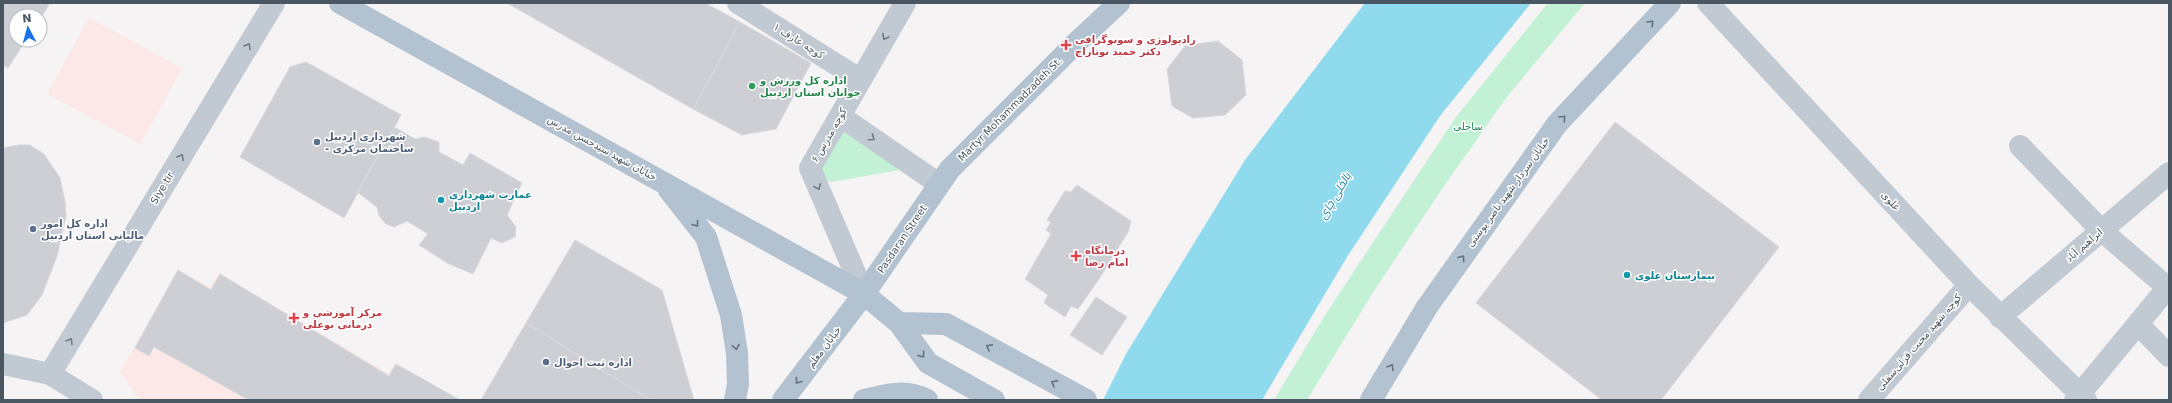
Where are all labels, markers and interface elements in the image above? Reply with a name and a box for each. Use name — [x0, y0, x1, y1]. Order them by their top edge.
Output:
north arrow — [8, 8, 48, 48]
text: N — [22, 12, 32, 25]
one-way arrow — [1646, 20, 1654, 28]
street label: کوچه عارف ۱ — [772, 21, 826, 61]
one-way arrow — [883, 33, 890, 40]
place label: رادیولوژی و سونوگرافی دکتر حمید نوتاراج — [1075, 33, 1196, 58]
marker: رادیولوژی و سونوگرافی دکتر حمید نوتاراج — [1060, 39, 1072, 51]
one-way arrow — [243, 43, 251, 50]
street label: Martyr Mohammadzadeh St. — [956, 55, 1064, 163]
place label: اداره کل ورزش و جوانان استان اردبیل — [759, 75, 861, 99]
marker: اداره کل ورزش و جوانان استان اردبیل — [747, 81, 757, 91]
street label: کوچه مدرس ۶ — [809, 106, 849, 164]
street label: خیابان شهید سیدحسن مدرس — [545, 113, 659, 184]
one-way arrow — [1558, 116, 1565, 123]
park label: ساحلی — [1453, 121, 1483, 132]
place label: شهرداری اردبیل - ساختمان مرکزی — [325, 131, 414, 155]
one-way arrow — [868, 133, 875, 141]
street label: خیابان سردار شهید ناصر پوستی — [1464, 135, 1552, 250]
marker: شهرداری اردبیل - ساختمان مرکزی — [312, 137, 322, 147]
one-way arrow — [176, 154, 183, 161]
street label: Siye tir — [148, 169, 176, 206]
water label: بالخلی چای — [1316, 170, 1355, 222]
one-way arrow — [813, 182, 821, 190]
place label: عمارت شهرداری اردبیل — [449, 189, 532, 213]
street label: علوی — [1879, 189, 1903, 213]
marker: عمارت شهرداری اردبیل — [436, 195, 446, 205]
street label: Pasdaran Street — [875, 203, 929, 275]
place label: اداره کل امور مالیاتی استان اردبیل — [40, 218, 144, 242]
one-way arrow — [691, 220, 698, 227]
marker: اداره کل امور مالیاتی استان اردبیل — [28, 224, 38, 234]
street label: ابراهیم آباد — [2063, 225, 2105, 265]
place label: درمانگاه امام رضا — [1085, 244, 1128, 269]
marker: درمانگاه امام رضا — [1070, 250, 1082, 262]
one-way arrow — [1457, 255, 1464, 262]
marker: بیمارستان علوی — [1622, 270, 1632, 280]
place label: بیمارستان علوی — [1635, 270, 1715, 282]
street label: کوچه شهید محبت قزلی‌سفلی — [1874, 292, 1965, 393]
place label: مرکز آموزشی و درمانی بوعلی — [302, 306, 382, 331]
marker: مرکز آموزشی و درمانی بوعلی — [288, 312, 300, 324]
street label: خیابان معلم — [805, 324, 844, 370]
one-way arrow — [65, 338, 73, 345]
one-way arrow — [731, 343, 740, 350]
one-way arrow — [986, 345, 993, 352]
one-way arrow — [917, 350, 924, 357]
marker: اداره ثبت احوال — [541, 357, 551, 367]
place label: اداره ثبت احوال — [554, 357, 632, 369]
one-way arrow — [1386, 363, 1393, 371]
one-way arrow — [796, 376, 803, 384]
one-way arrow — [1051, 380, 1059, 388]

